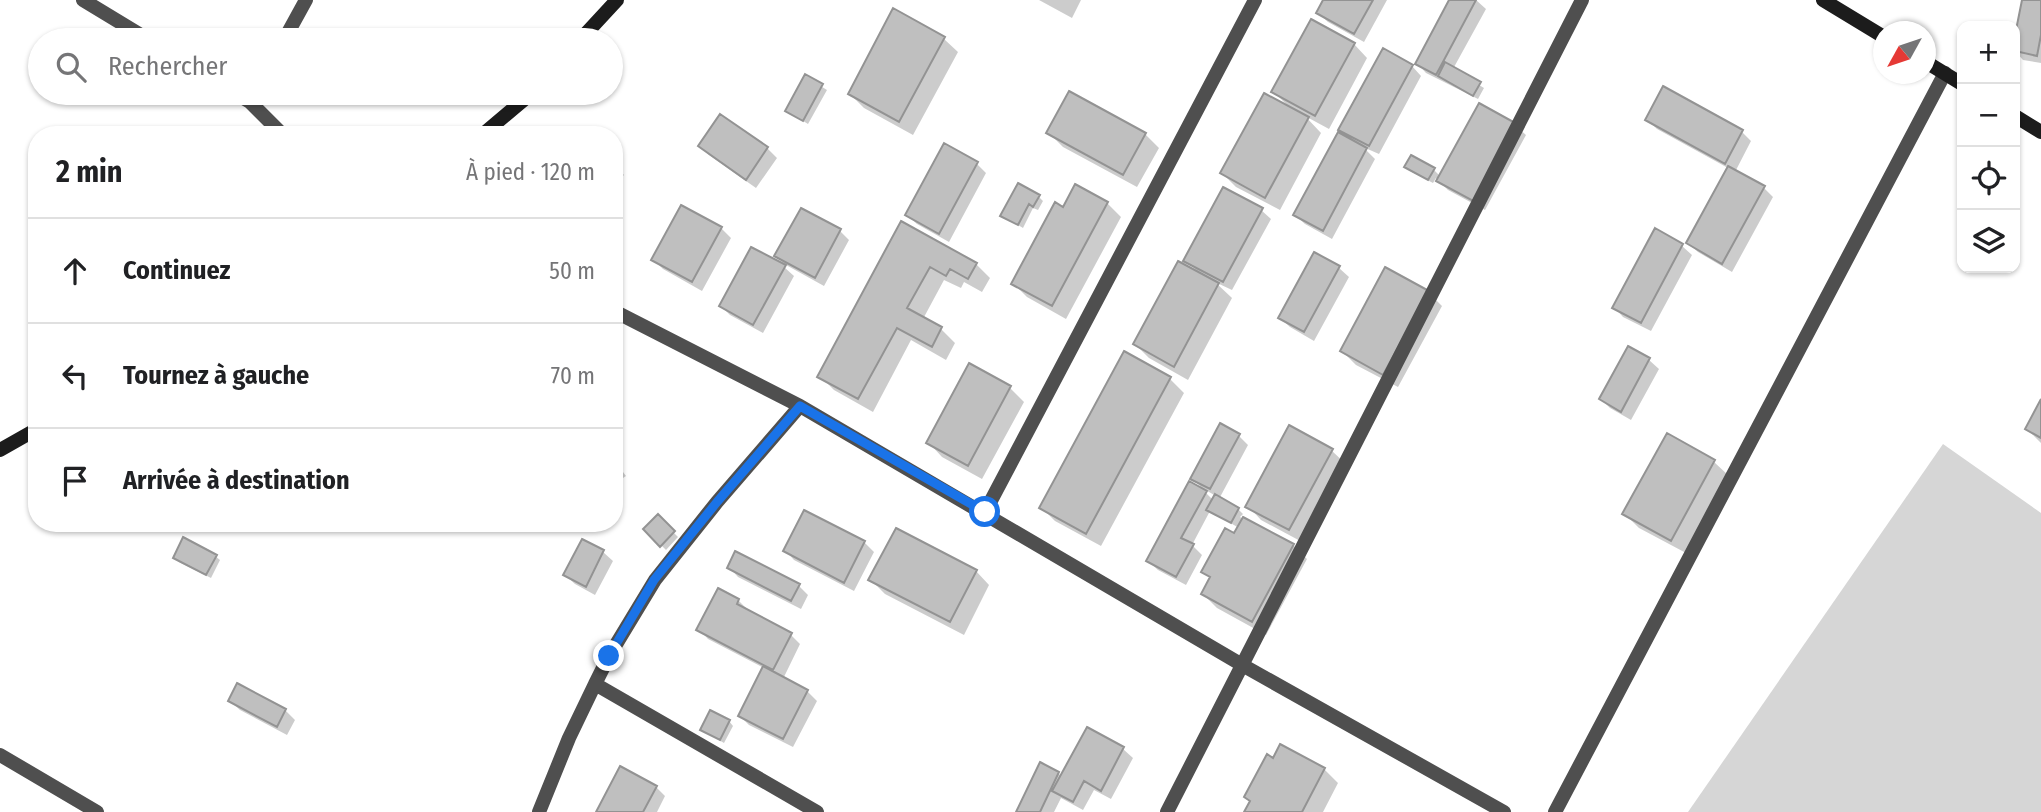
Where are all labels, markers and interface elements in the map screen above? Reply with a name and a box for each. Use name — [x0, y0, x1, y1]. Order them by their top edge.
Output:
north arrow — [1873, 21, 1936, 84]
map controls — [1957, 21, 2020, 273]
button: + — [1957, 21, 2020, 84]
search box — [28, 28, 623, 105]
icon: search — [52, 48, 90, 86]
text: Rechercher — [108, 51, 227, 82]
button: − — [1957, 84, 2020, 147]
button: locate — [1957, 147, 2020, 210]
text: 2 min — [56, 154, 123, 190]
text: À pied · 120 m — [466, 158, 595, 186]
button: layers — [1957, 210, 2020, 273]
icon: ahead — [56, 252, 94, 290]
text: Continuez — [123, 255, 230, 286]
text: 50 m — [549, 257, 595, 285]
icon: left — [56, 357, 94, 395]
text: Tournez à gauche — [123, 360, 309, 391]
text: 70 m — [551, 362, 595, 390]
icon: arrive — [56, 462, 94, 500]
text: Arrivée à destination — [123, 465, 350, 496]
route start — [969, 496, 1000, 527]
route end — [593, 640, 624, 671]

